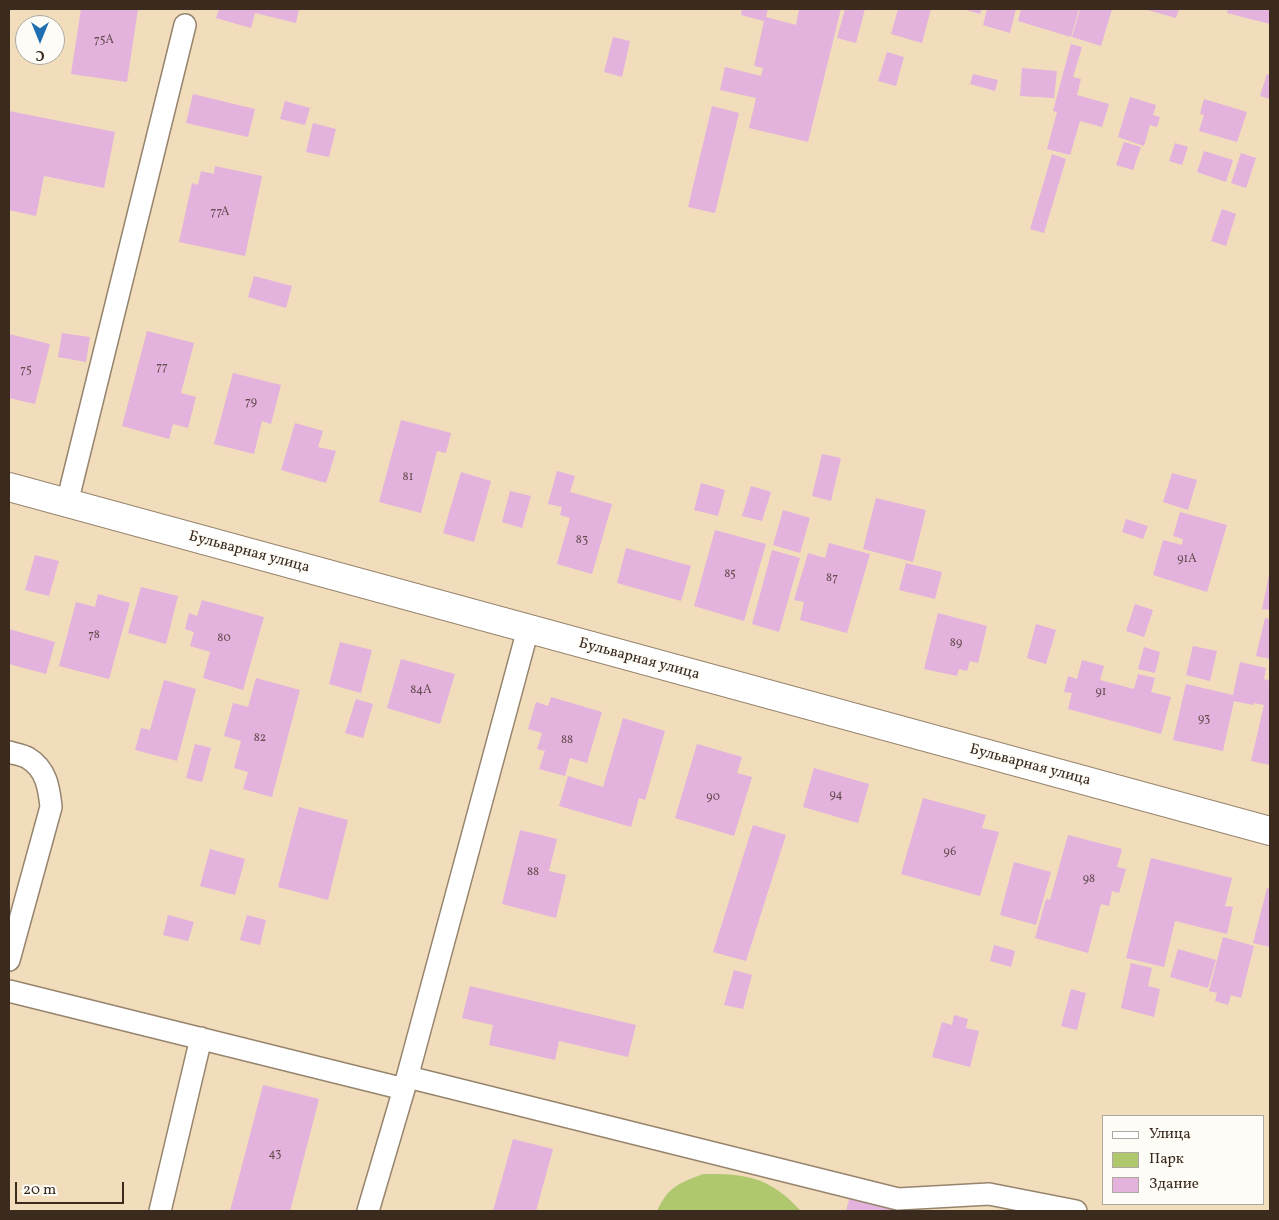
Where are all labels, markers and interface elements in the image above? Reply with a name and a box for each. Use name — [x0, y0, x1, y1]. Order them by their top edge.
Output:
north arrow — [15, 15, 65, 65]
house number: 75А — [94, 34, 114, 48]
text: С — [36, 45, 45, 64]
house number: 77А — [211, 206, 229, 220]
house number: 77 — [156, 361, 168, 375]
house number: 75 — [20, 364, 32, 378]
house number: 79 — [245, 396, 257, 410]
house number: 81 — [403, 471, 413, 485]
street label: Бульварная улица — [186, 528, 312, 578]
house number: 83 — [576, 534, 588, 548]
house number: 91А — [1177, 553, 1197, 567]
house number: 85 — [724, 568, 736, 582]
house number: 87 — [826, 572, 838, 586]
house number: 78 — [88, 629, 100, 643]
house number: 80 — [217, 632, 231, 646]
street label: Бульварная улица — [576, 635, 702, 685]
house number: 89 — [950, 637, 962, 651]
house number: 84А — [410, 684, 432, 698]
house number: 91 — [1096, 686, 1106, 700]
house number: 93 — [1198, 713, 1210, 727]
house number: 82 — [254, 732, 266, 746]
house number: 88 — [561, 734, 573, 748]
street label: Бульварная улица — [967, 741, 1093, 791]
house number: 94 — [829, 789, 843, 803]
house number: 90 — [706, 791, 720, 805]
house number: 96 — [944, 846, 956, 860]
house number: 88 — [527, 866, 539, 880]
house number: 98 — [1083, 873, 1095, 887]
legend — [1102, 1115, 1264, 1205]
text: Улица — [1149, 1124, 1191, 1145]
house number: 43 — [269, 1148, 281, 1162]
text: Парк — [1149, 1149, 1184, 1170]
scale bar — [18, 1172, 126, 1204]
text: Здание — [1149, 1174, 1199, 1195]
text: 20 m — [23, 1180, 56, 1201]

